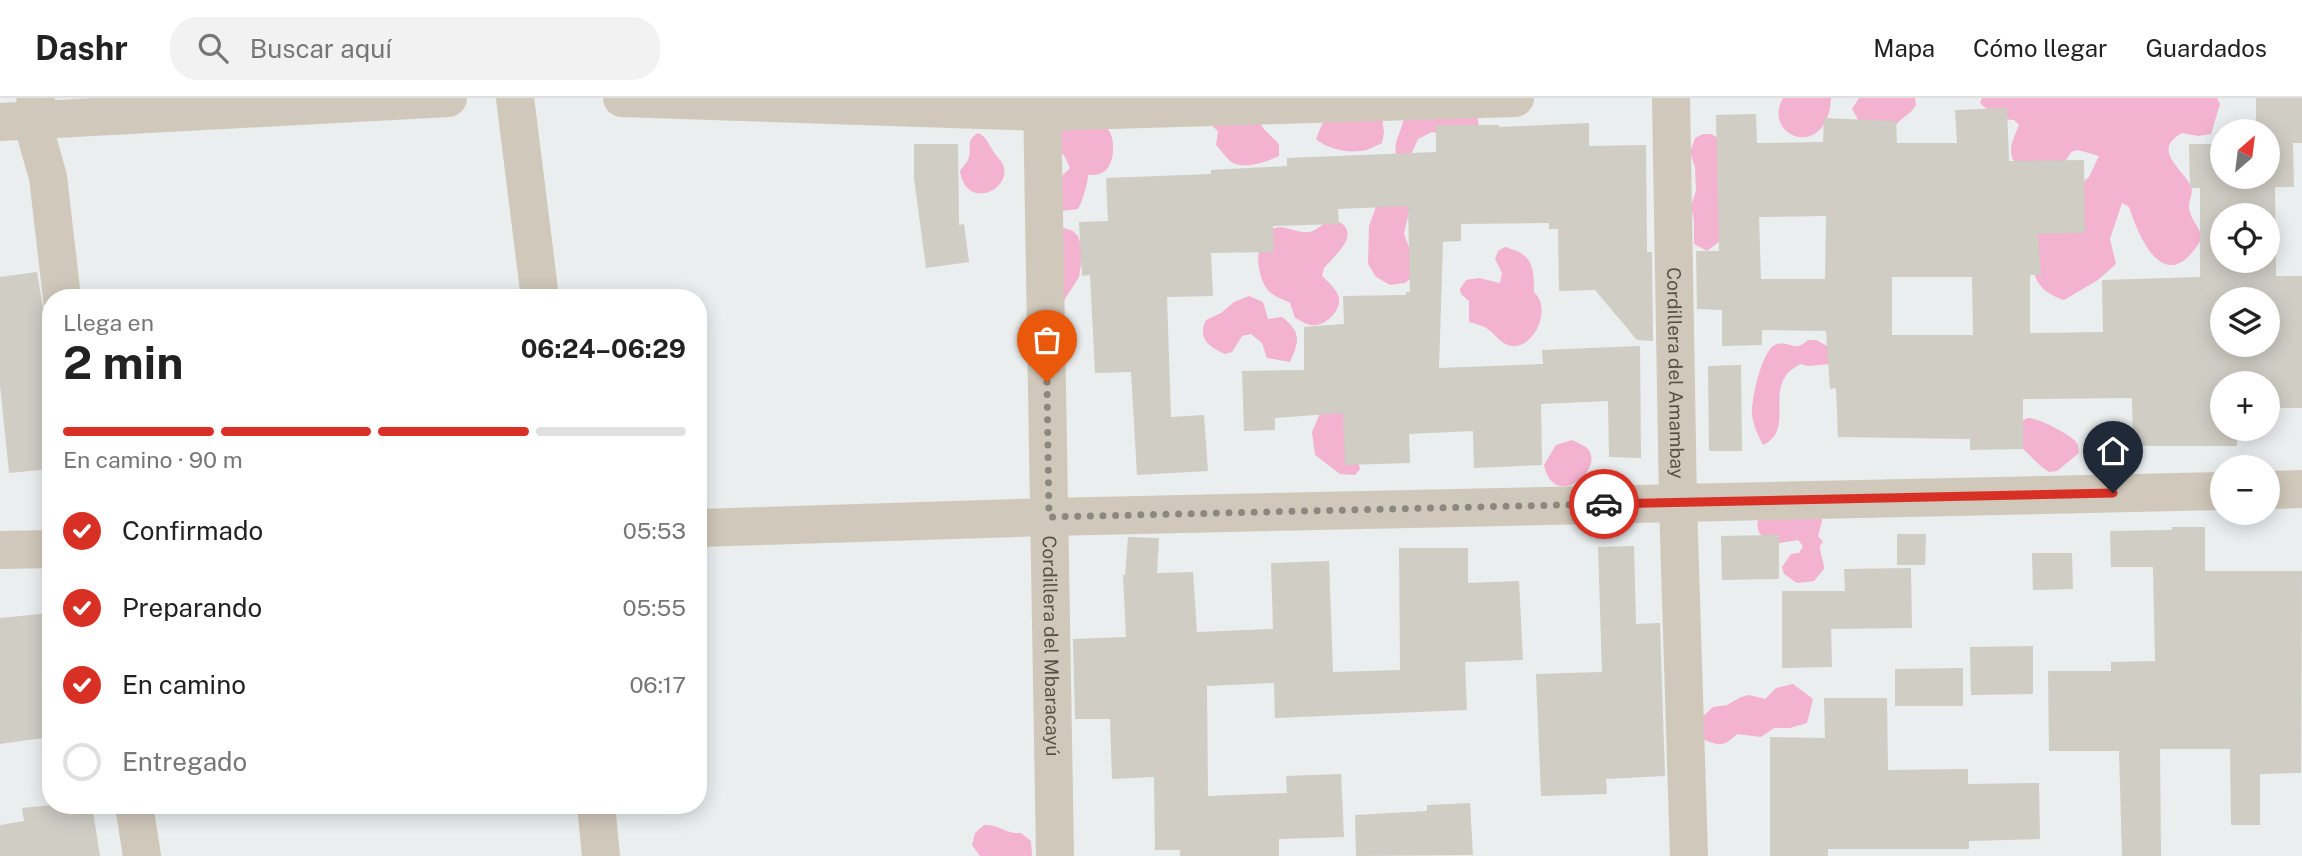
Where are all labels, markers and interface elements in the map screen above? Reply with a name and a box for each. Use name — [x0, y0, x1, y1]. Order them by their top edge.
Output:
search box — [170, 17, 660, 80]
text: Dashr — [35, 29, 128, 67]
icon: search — [194, 29, 232, 67]
text: Buscar aquí — [250, 33, 392, 64]
text: Mapa — [1873, 34, 1935, 62]
text: Cómo llegar — [1973, 34, 2107, 62]
text: Guardados — [2145, 34, 2267, 62]
north arrow — [2210, 119, 2280, 189]
map controls — [2210, 119, 2280, 525]
button: locate — [2210, 203, 2280, 273]
street label: Cordillera del Amambay — [1663, 267, 1689, 479]
button: layers — [2210, 287, 2280, 357]
text: Llega en — [63, 309, 154, 336]
pin — [1017, 310, 1077, 382]
icon: bag — [1028, 321, 1066, 359]
text: 06:24–06:29 — [521, 333, 686, 364]
text: 2 min — [63, 335, 183, 389]
button: + — [2210, 371, 2280, 441]
pin — [2083, 421, 2143, 493]
icon: home — [2094, 432, 2132, 470]
text: En camino · 90 m — [63, 446, 243, 473]
button: − — [2210, 455, 2280, 525]
courier — [1569, 469, 1639, 539]
icon: car — [1585, 485, 1623, 523]
icon: check — [63, 512, 101, 550]
text: Confirmado — [122, 515, 263, 546]
text: 05:53 — [623, 517, 686, 544]
street label: Cordillera del Mbaracayú — [1039, 535, 1064, 757]
icon: check — [63, 589, 101, 627]
text: Preparando — [122, 592, 262, 623]
text: 05:55 — [623, 594, 686, 621]
icon: check — [63, 666, 101, 704]
text: En camino — [122, 669, 246, 700]
text: 06:17 — [629, 671, 686, 698]
text: Entregado — [122, 746, 247, 777]

